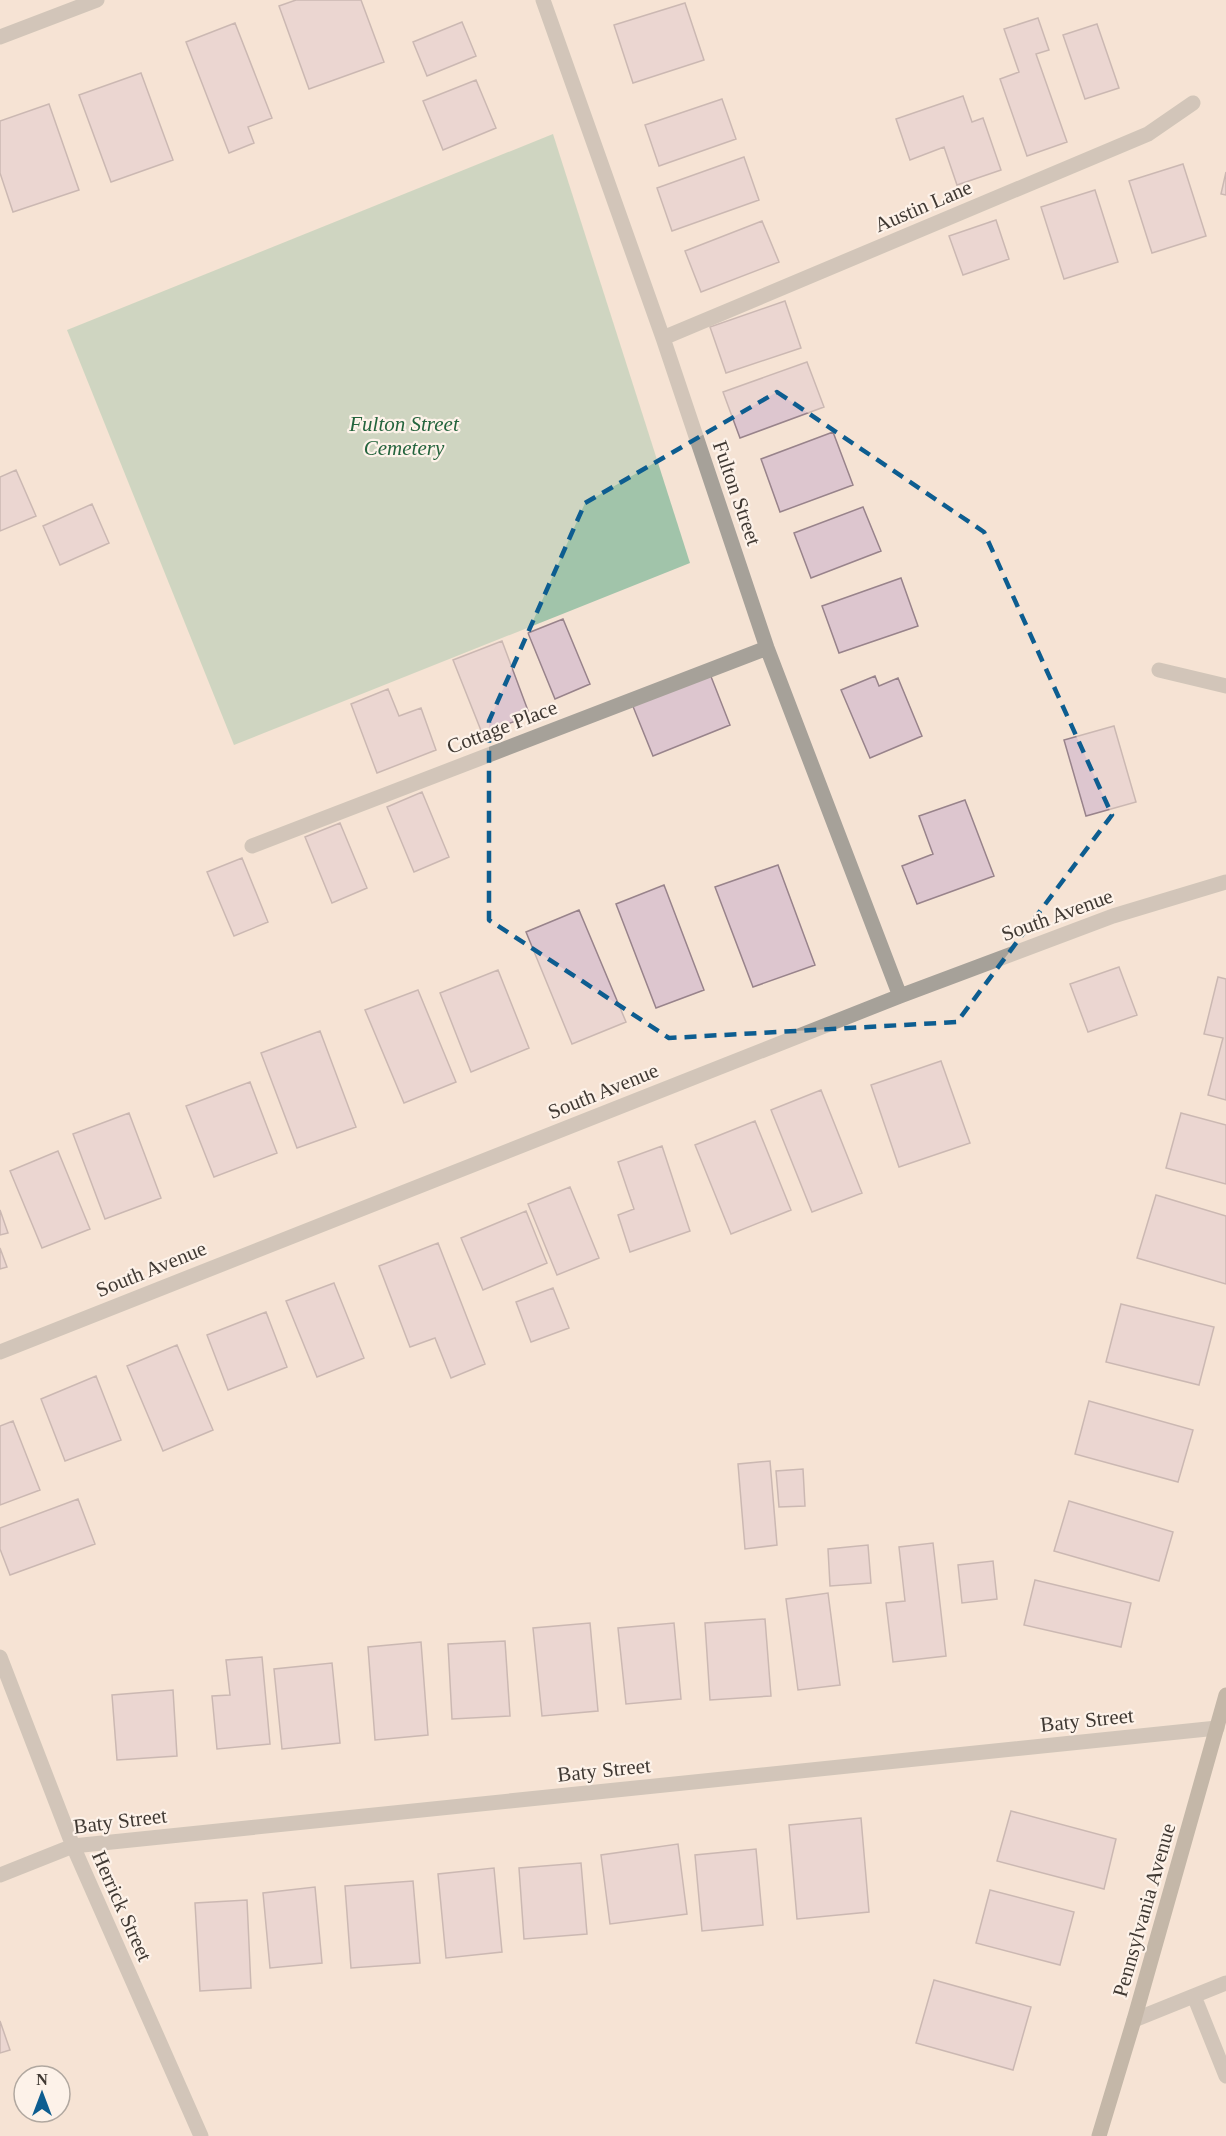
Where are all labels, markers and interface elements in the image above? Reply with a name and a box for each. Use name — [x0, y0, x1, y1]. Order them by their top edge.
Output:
street label: Austin Lane — [871, 175, 975, 237]
park label: Fulton Street Cemetery — [348, 412, 460, 460]
street label: Fulton Street — [708, 438, 766, 549]
street label: Cottage Place — [444, 695, 560, 759]
street label: South Avenue — [998, 884, 1116, 946]
street label: South Avenue — [544, 1058, 662, 1124]
street label: South Avenue — [92, 1236, 210, 1302]
street label: Baty Street — [1039, 1703, 1135, 1737]
street label: Baty Street — [556, 1753, 652, 1787]
street label: Baty Street — [72, 1803, 168, 1839]
street label: Pennsylvania Avenue — [1108, 1820, 1180, 2000]
street label: Herrick Street — [87, 1847, 157, 1965]
north arrow — [12, 2064, 72, 2124]
text: N — [36, 2071, 48, 2088]

